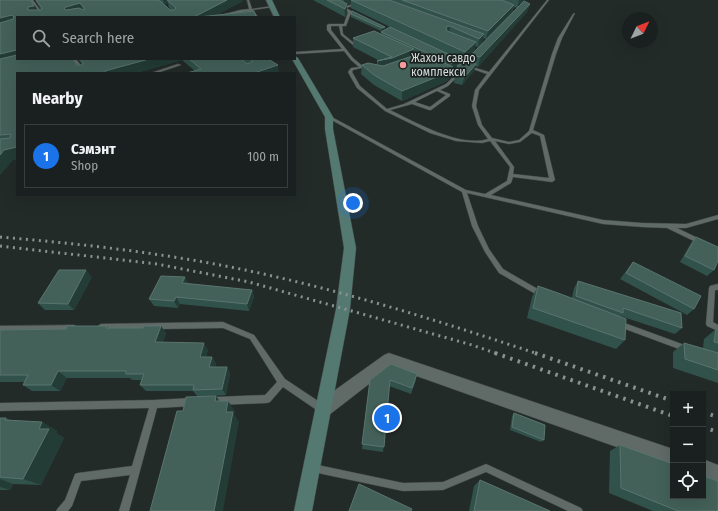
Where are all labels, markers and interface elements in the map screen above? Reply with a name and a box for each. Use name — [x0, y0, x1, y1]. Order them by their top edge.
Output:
north arrow — [622, 12, 658, 48]
search box — [16, 16, 296, 60]
icon: search — [30, 27, 52, 49]
text: Search here — [62, 29, 134, 47]
place label: Жахон савдо комплекси — [411, 51, 476, 79]
marker: Жахон савдо комплекси — [398, 60, 408, 70]
text: Nearby — [32, 88, 83, 109]
text: Сэмэнт — [71, 140, 116, 158]
text: 1 — [43, 149, 49, 164]
text: 100 m — [247, 149, 279, 164]
text: Shop — [71, 158, 98, 173]
your location — [343, 193, 363, 213]
map controls — [670, 391, 706, 499]
button: + — [670, 391, 706, 427]
pin: 1 — [374, 403, 400, 433]
button: − — [670, 427, 706, 463]
button: locate — [670, 463, 706, 499]

